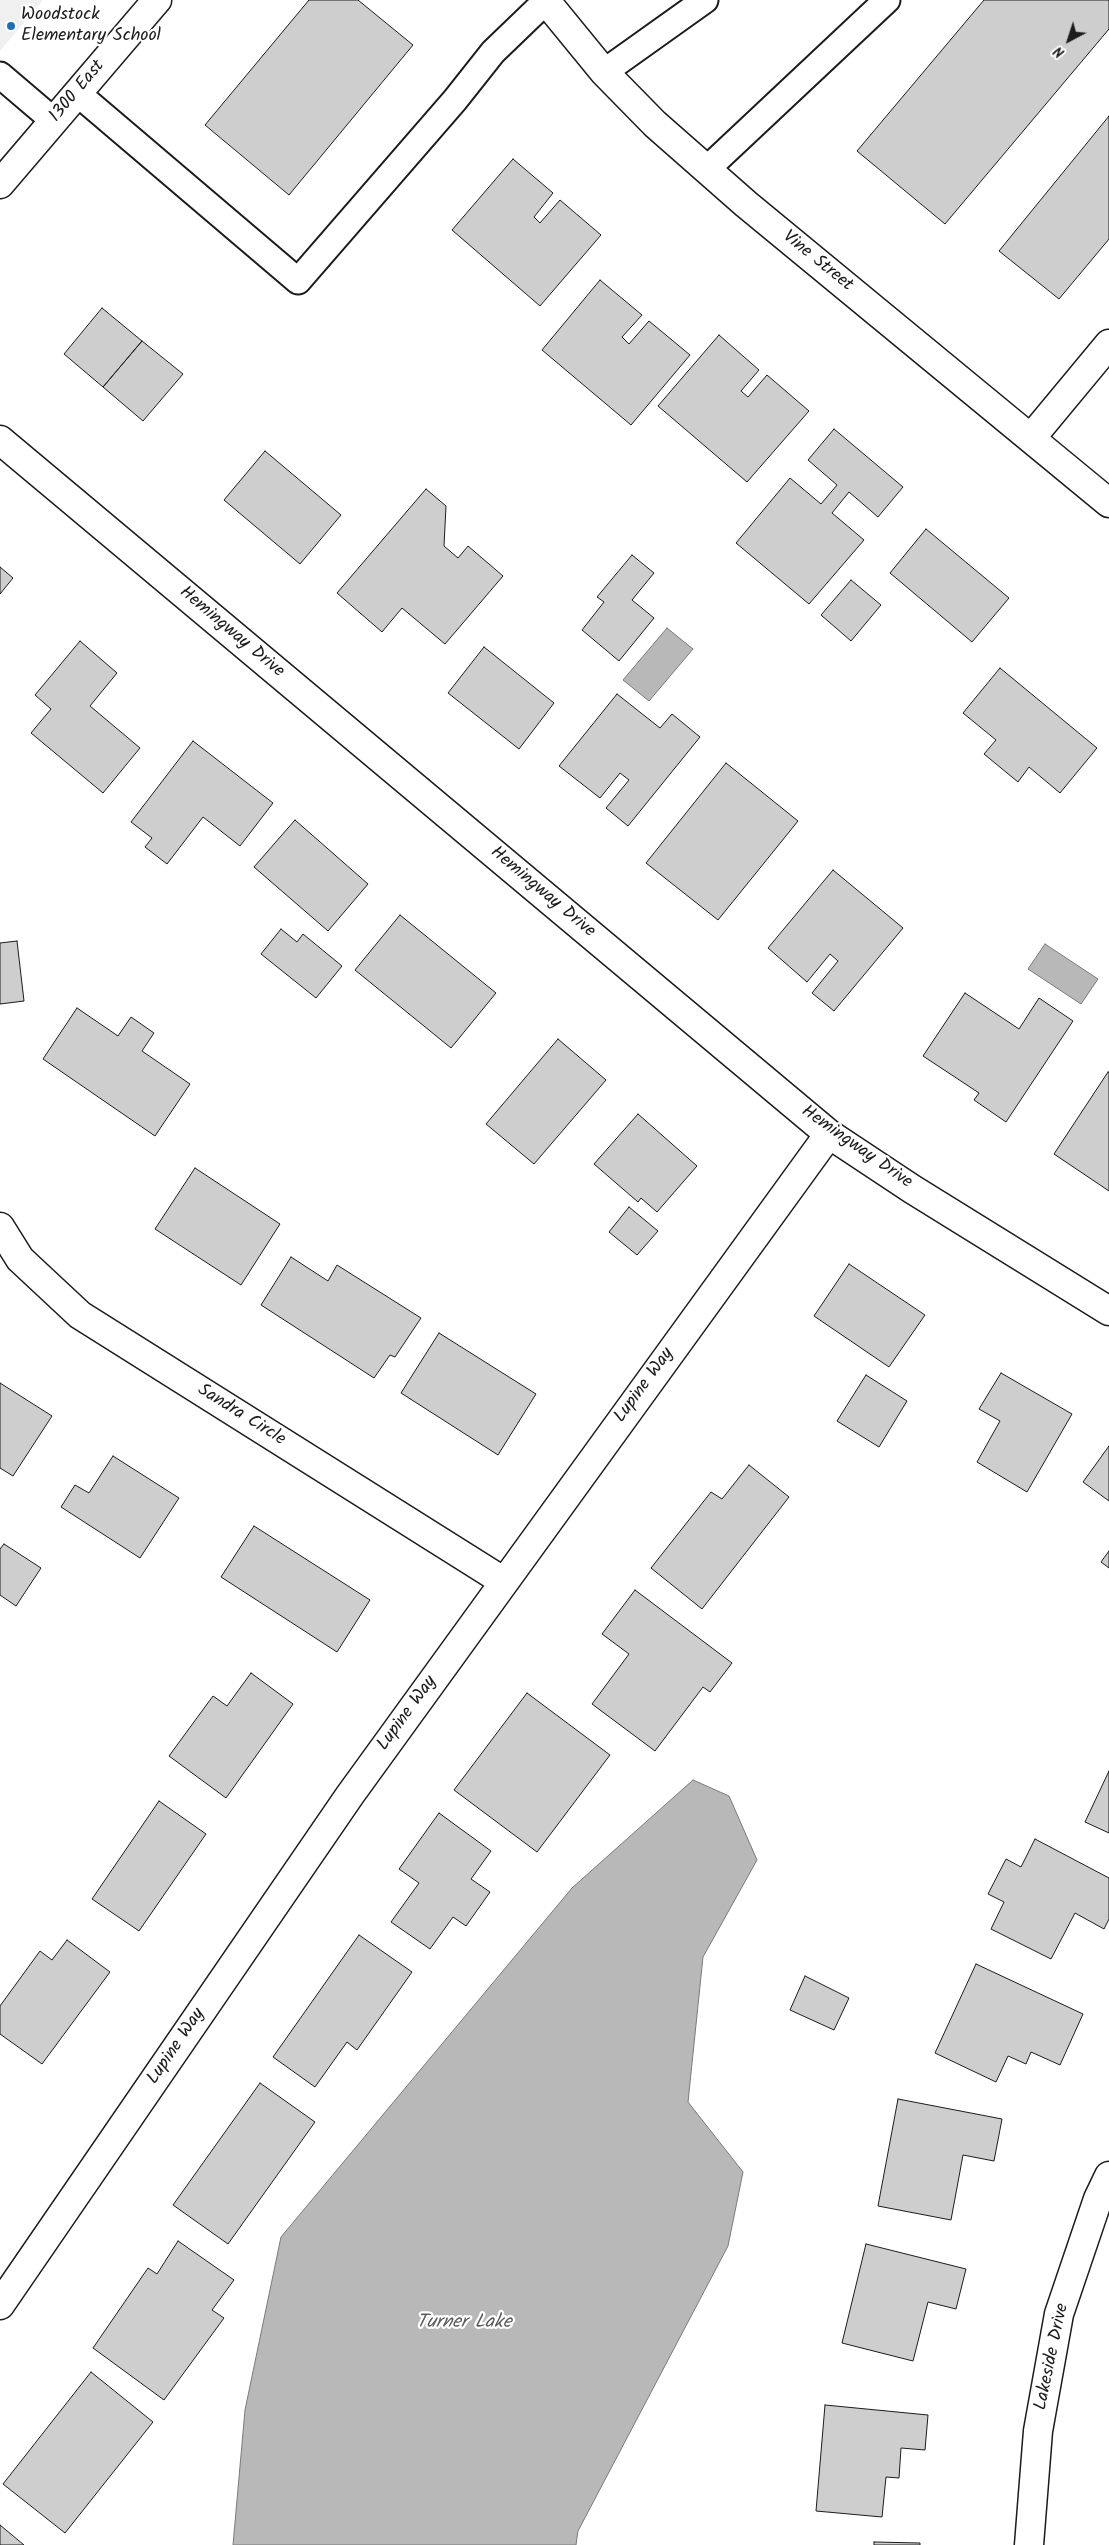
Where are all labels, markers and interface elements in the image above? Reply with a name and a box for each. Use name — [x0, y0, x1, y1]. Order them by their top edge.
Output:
place label: Woodstock Elementary School — [21, 5, 161, 48]
north arrow — [1044, 15, 1094, 65]
marker: Woodstock Elementary School — [5, 20, 17, 32]
text: N — [1049, 40, 1070, 63]
street label: 1300 East — [46, 56, 110, 128]
street label: Vine Street — [777, 227, 857, 297]
street label: Hemingway Drive — [174, 583, 288, 683]
street label: Hemingway Drive — [485, 843, 599, 943]
street label: Hemingway Drive — [796, 1102, 916, 1194]
street label: Lupine Way — [611, 1344, 679, 1428]
street label: Sandra Circle — [193, 1380, 289, 1452]
street label: Lupine Way — [374, 1672, 442, 1756]
street label: Lupine Way — [144, 2005, 210, 2089]
street label: Lakeside Drive — [1031, 2302, 1075, 2412]
water label: Turner Lake — [417, 2313, 511, 2335]

